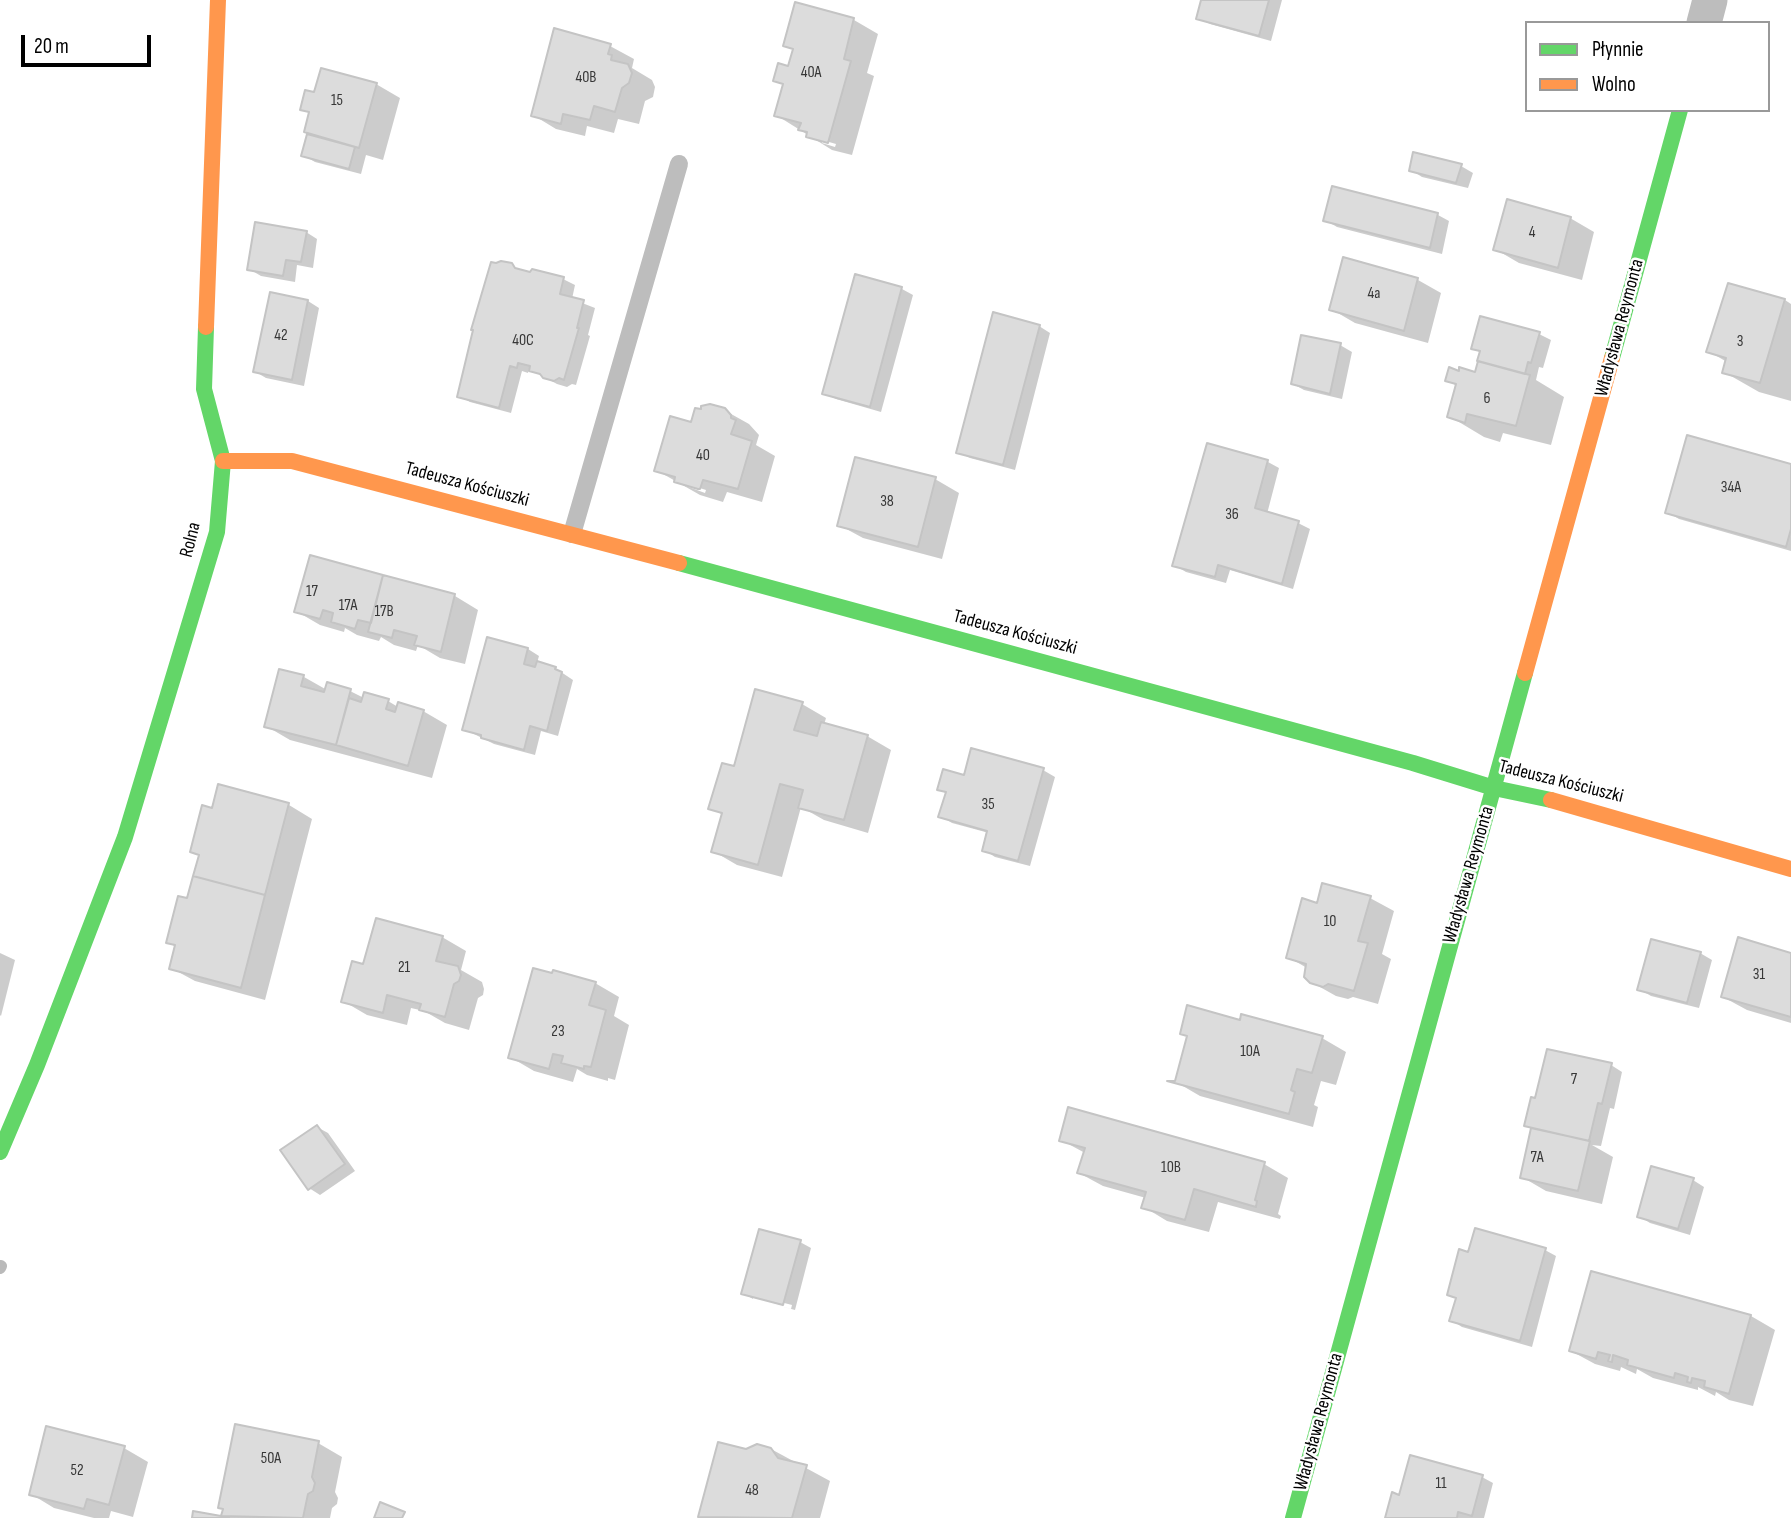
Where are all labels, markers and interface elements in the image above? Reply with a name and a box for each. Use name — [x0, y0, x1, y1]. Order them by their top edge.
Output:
scale bar — [24, 21, 154, 65]
legend — [1525, 21, 1770, 112]
text: 20 m — [34, 34, 69, 59]
text: Płynnie — [1592, 37, 1644, 62]
house number: 40A — [801, 63, 821, 83]
house number: 40B — [576, 68, 596, 88]
text: Wolno — [1592, 72, 1636, 97]
house number: 15 — [331, 91, 343, 111]
house number: 4 — [1529, 223, 1535, 243]
street label: Władysława Reymonta — [1591, 257, 1649, 399]
house number: 4a — [1368, 284, 1380, 304]
house number: 42 — [274, 326, 288, 346]
house number: 40C — [512, 331, 534, 351]
house number: 3 — [1737, 332, 1743, 352]
house number: 6 — [1483, 389, 1491, 409]
house number: 40 — [696, 446, 710, 466]
street label: Tadeusza Kościuszki — [403, 458, 531, 512]
house number: 34A — [1721, 478, 1741, 498]
house number: 38 — [880, 492, 894, 512]
house number: 36 — [1225, 505, 1239, 525]
street label: Rolna — [176, 520, 206, 560]
house number: 17 — [306, 582, 318, 602]
house number: 17A — [339, 596, 357, 616]
house number: 17B — [374, 602, 394, 622]
street label: Tadeusza Kościuszki — [951, 606, 1079, 660]
street label: Tadeusza Kościuszki — [1497, 756, 1625, 808]
house number: 35 — [981, 795, 995, 815]
street label: Władysława Reymonta — [1439, 804, 1499, 946]
house number: 10 — [1324, 912, 1336, 932]
house number: 21 — [398, 958, 410, 978]
house number: 31 — [1753, 965, 1765, 985]
house number: 23 — [551, 1022, 565, 1042]
house number: 10A — [1240, 1042, 1260, 1062]
house number: 7 — [1571, 1070, 1577, 1090]
house number: 7A — [1531, 1148, 1543, 1168]
house number: 10B — [1161, 1158, 1181, 1178]
street label: Władysława Reymonta — [1290, 1351, 1348, 1493]
house number: 50A — [261, 1449, 281, 1469]
house number: 52 — [70, 1461, 84, 1481]
house number: 11 — [1435, 1474, 1447, 1494]
house number: 48 — [745, 1481, 759, 1501]

